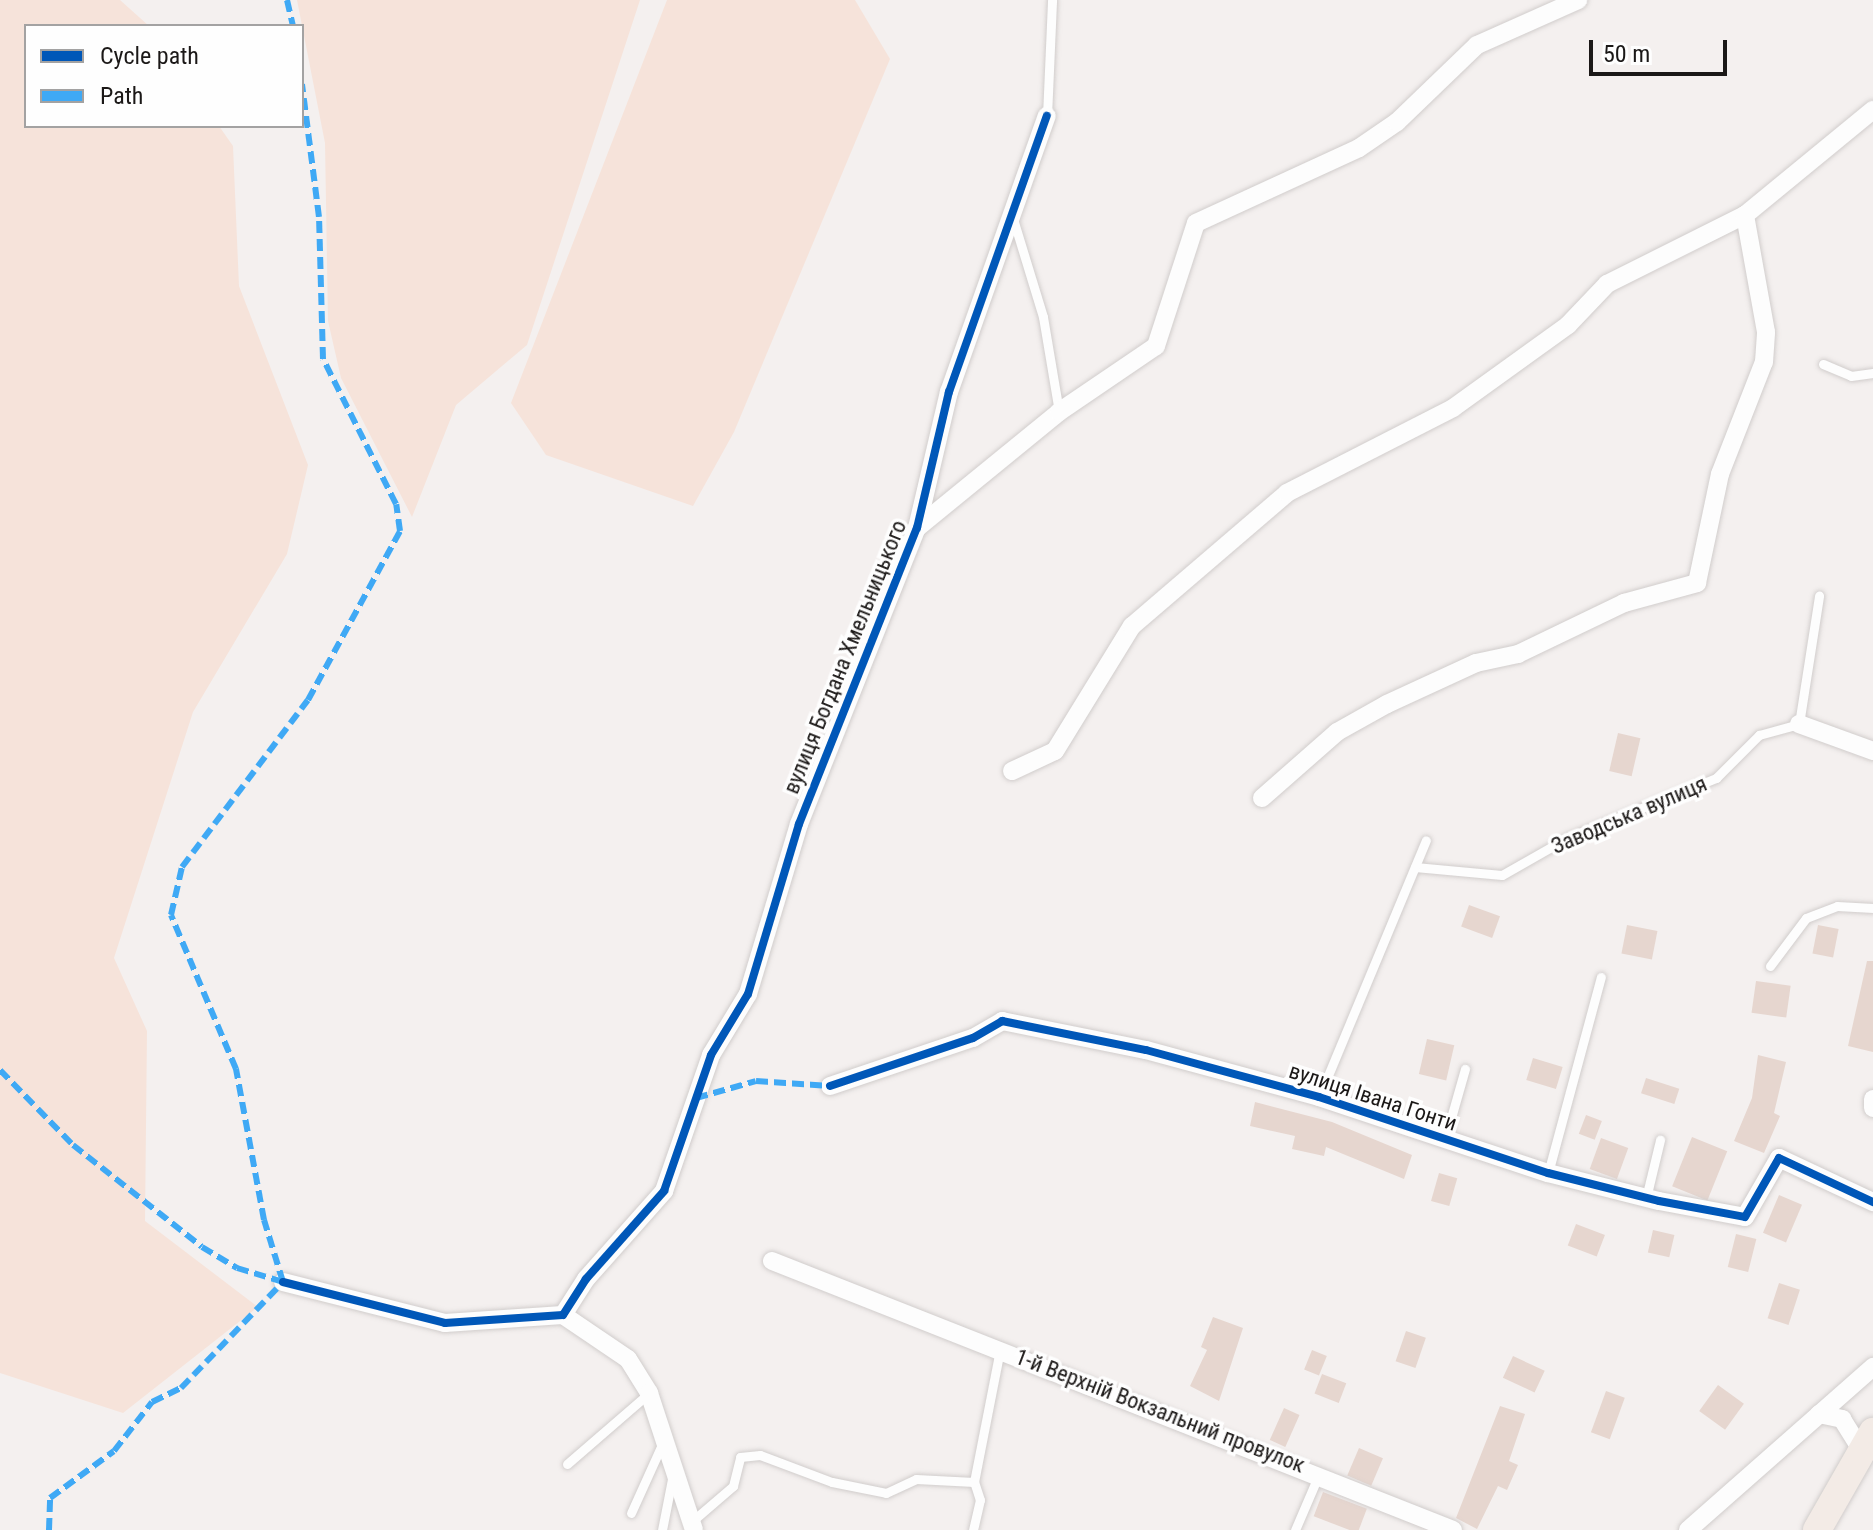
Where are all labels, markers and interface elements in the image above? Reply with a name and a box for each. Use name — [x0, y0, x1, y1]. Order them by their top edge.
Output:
legend — [24, 24, 304, 128]
scale bar — [1593, 24, 1731, 74]
text: 50 m — [1603, 40, 1650, 68]
text: Cycle path — [100, 42, 199, 70]
text: Path — [100, 82, 143, 110]
street label: вулиця Богдана Хмельницького — [778, 516, 912, 798]
street label: Заводська вулиця — [1547, 770, 1711, 860]
street label: вулиця Івана Гонти — [1286, 1057, 1460, 1137]
street label: 1-й Верхній Вокзальний провулок — [1012, 1344, 1308, 1478]

